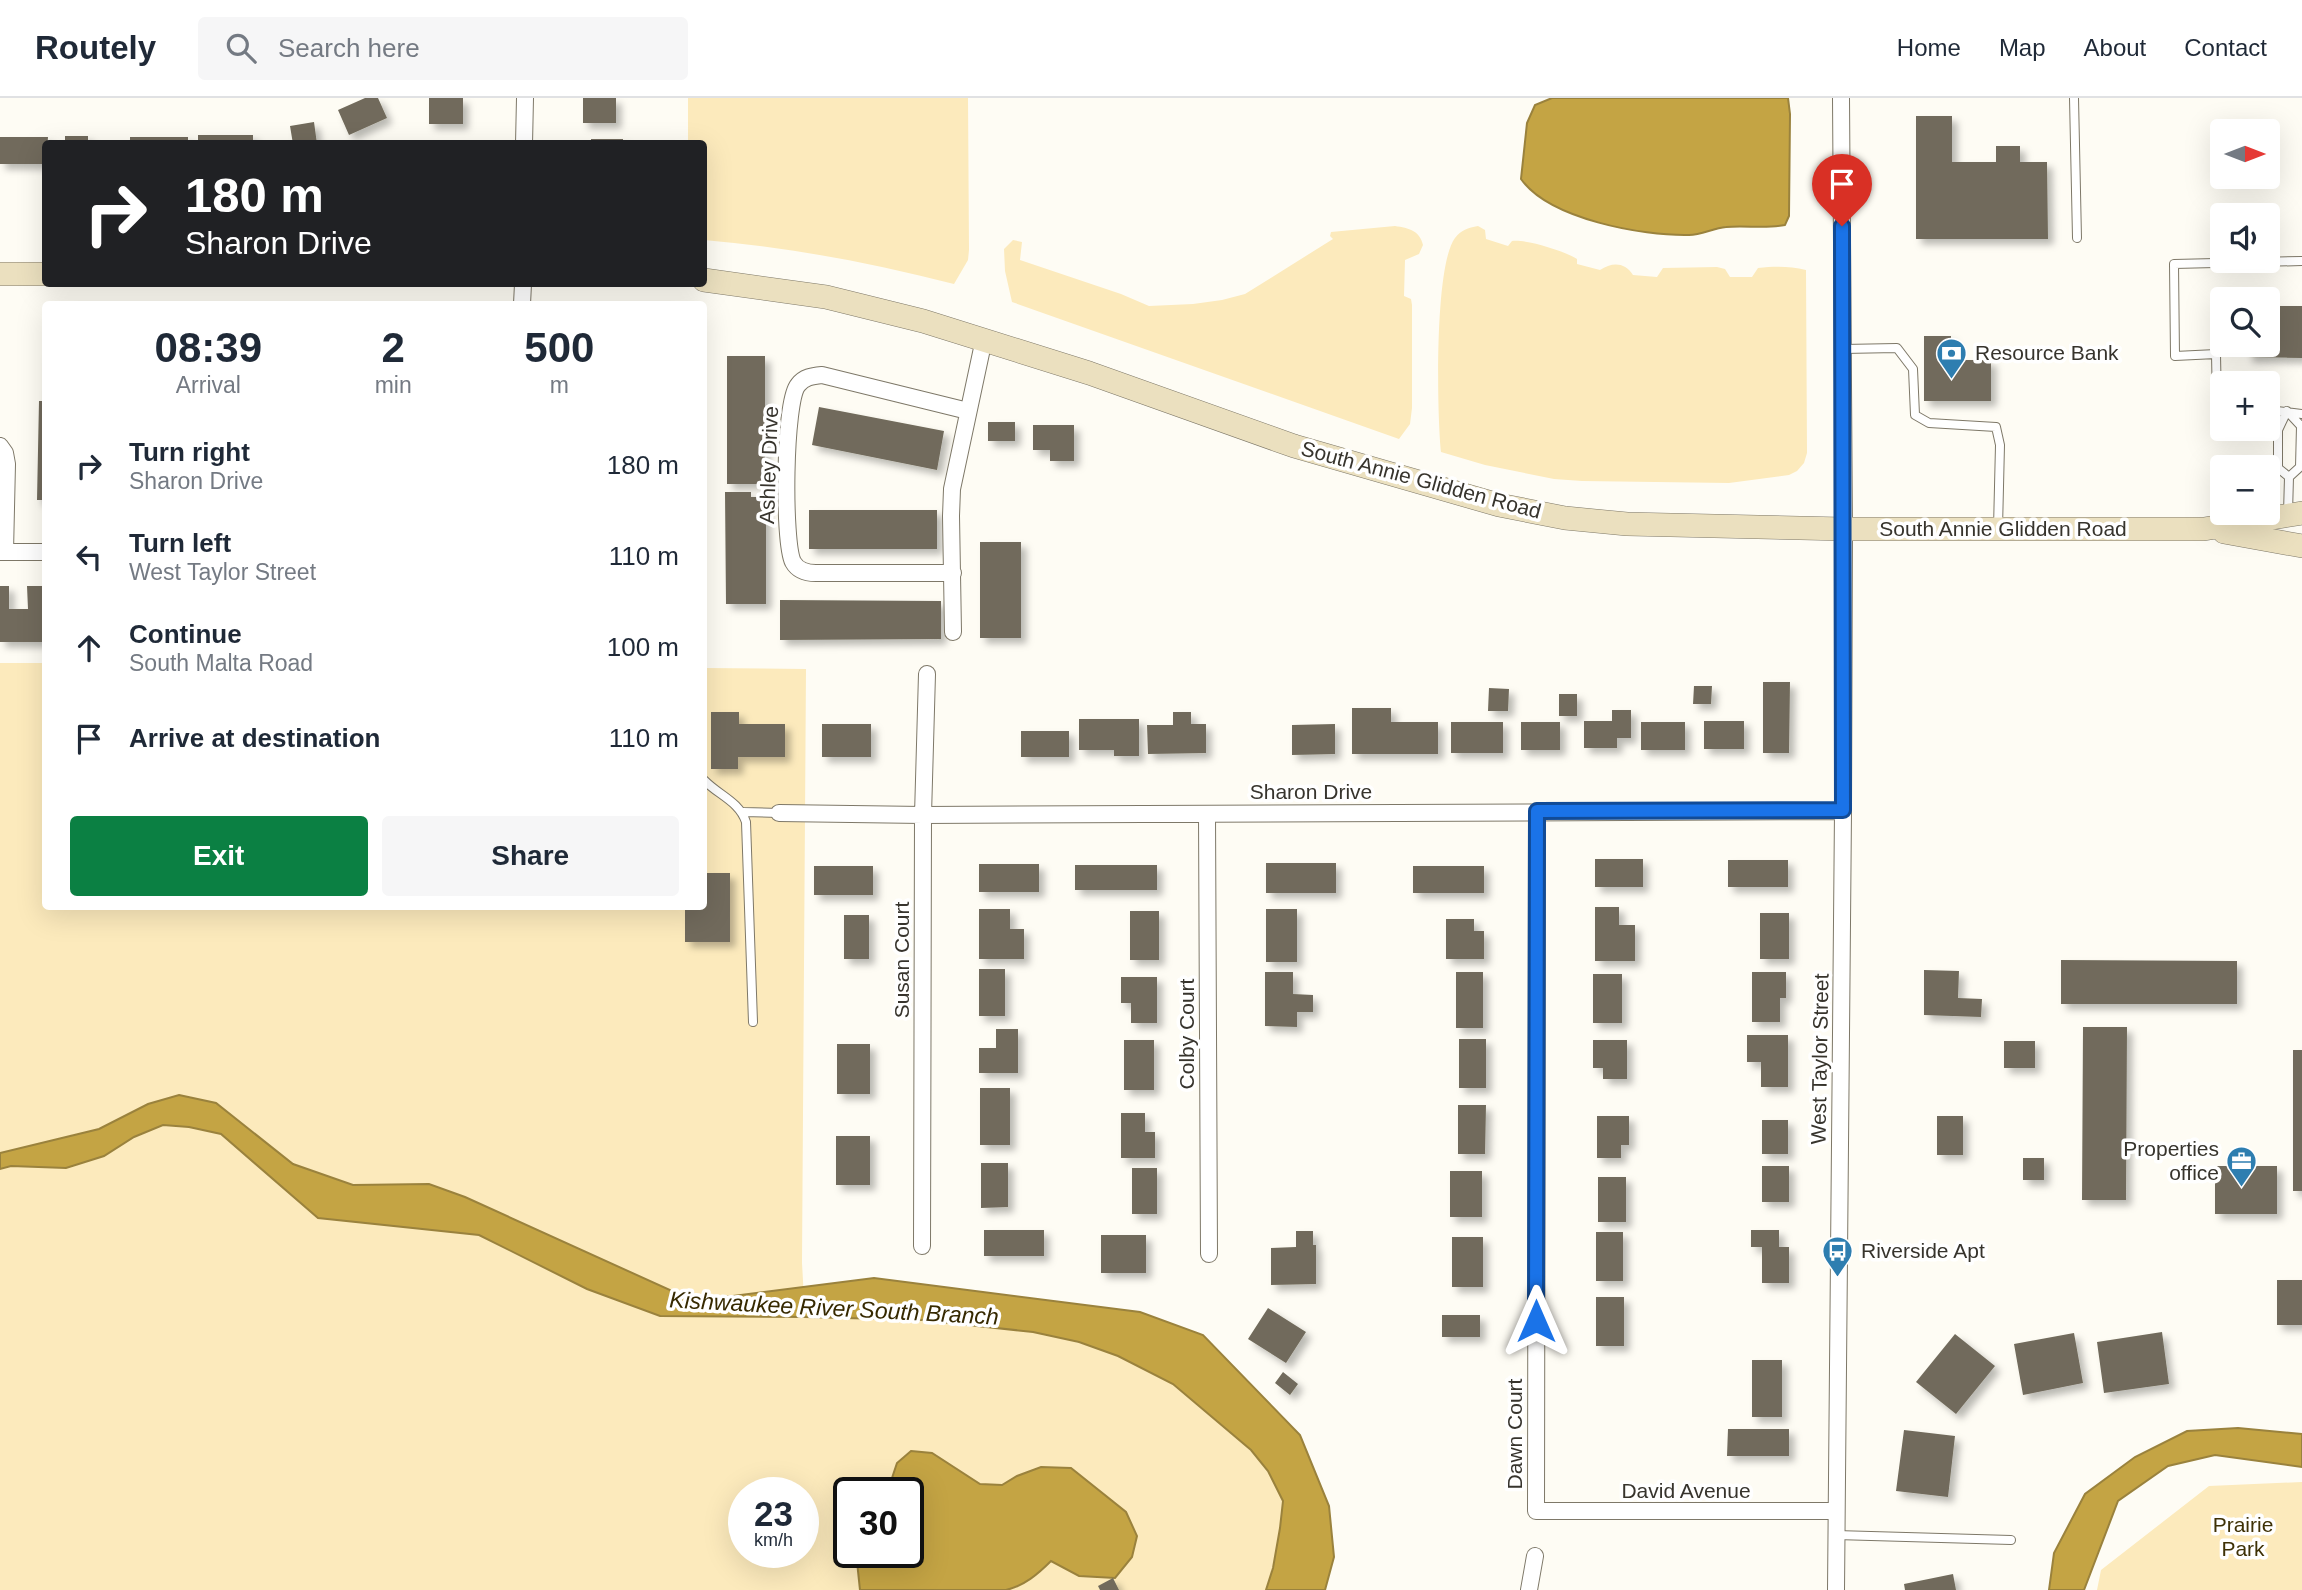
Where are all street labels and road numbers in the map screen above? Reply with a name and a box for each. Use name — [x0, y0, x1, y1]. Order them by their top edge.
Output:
street label: Ashley Drive — [755, 406, 782, 524]
street label: South Annie Glidden Road — [1299, 436, 1544, 523]
street label: South Annie Glidden Road — [1879, 517, 2127, 540]
street label: Sharon Drive — [1250, 780, 1372, 803]
street label: Susan Court — [890, 901, 913, 1018]
street label: West Taylor Street — [1807, 973, 1832, 1145]
street label: Colby Court — [1175, 978, 1198, 1089]
street label: Dawn Court — [1503, 1378, 1526, 1489]
street label: David Avenue — [1621, 1479, 1751, 1502]

